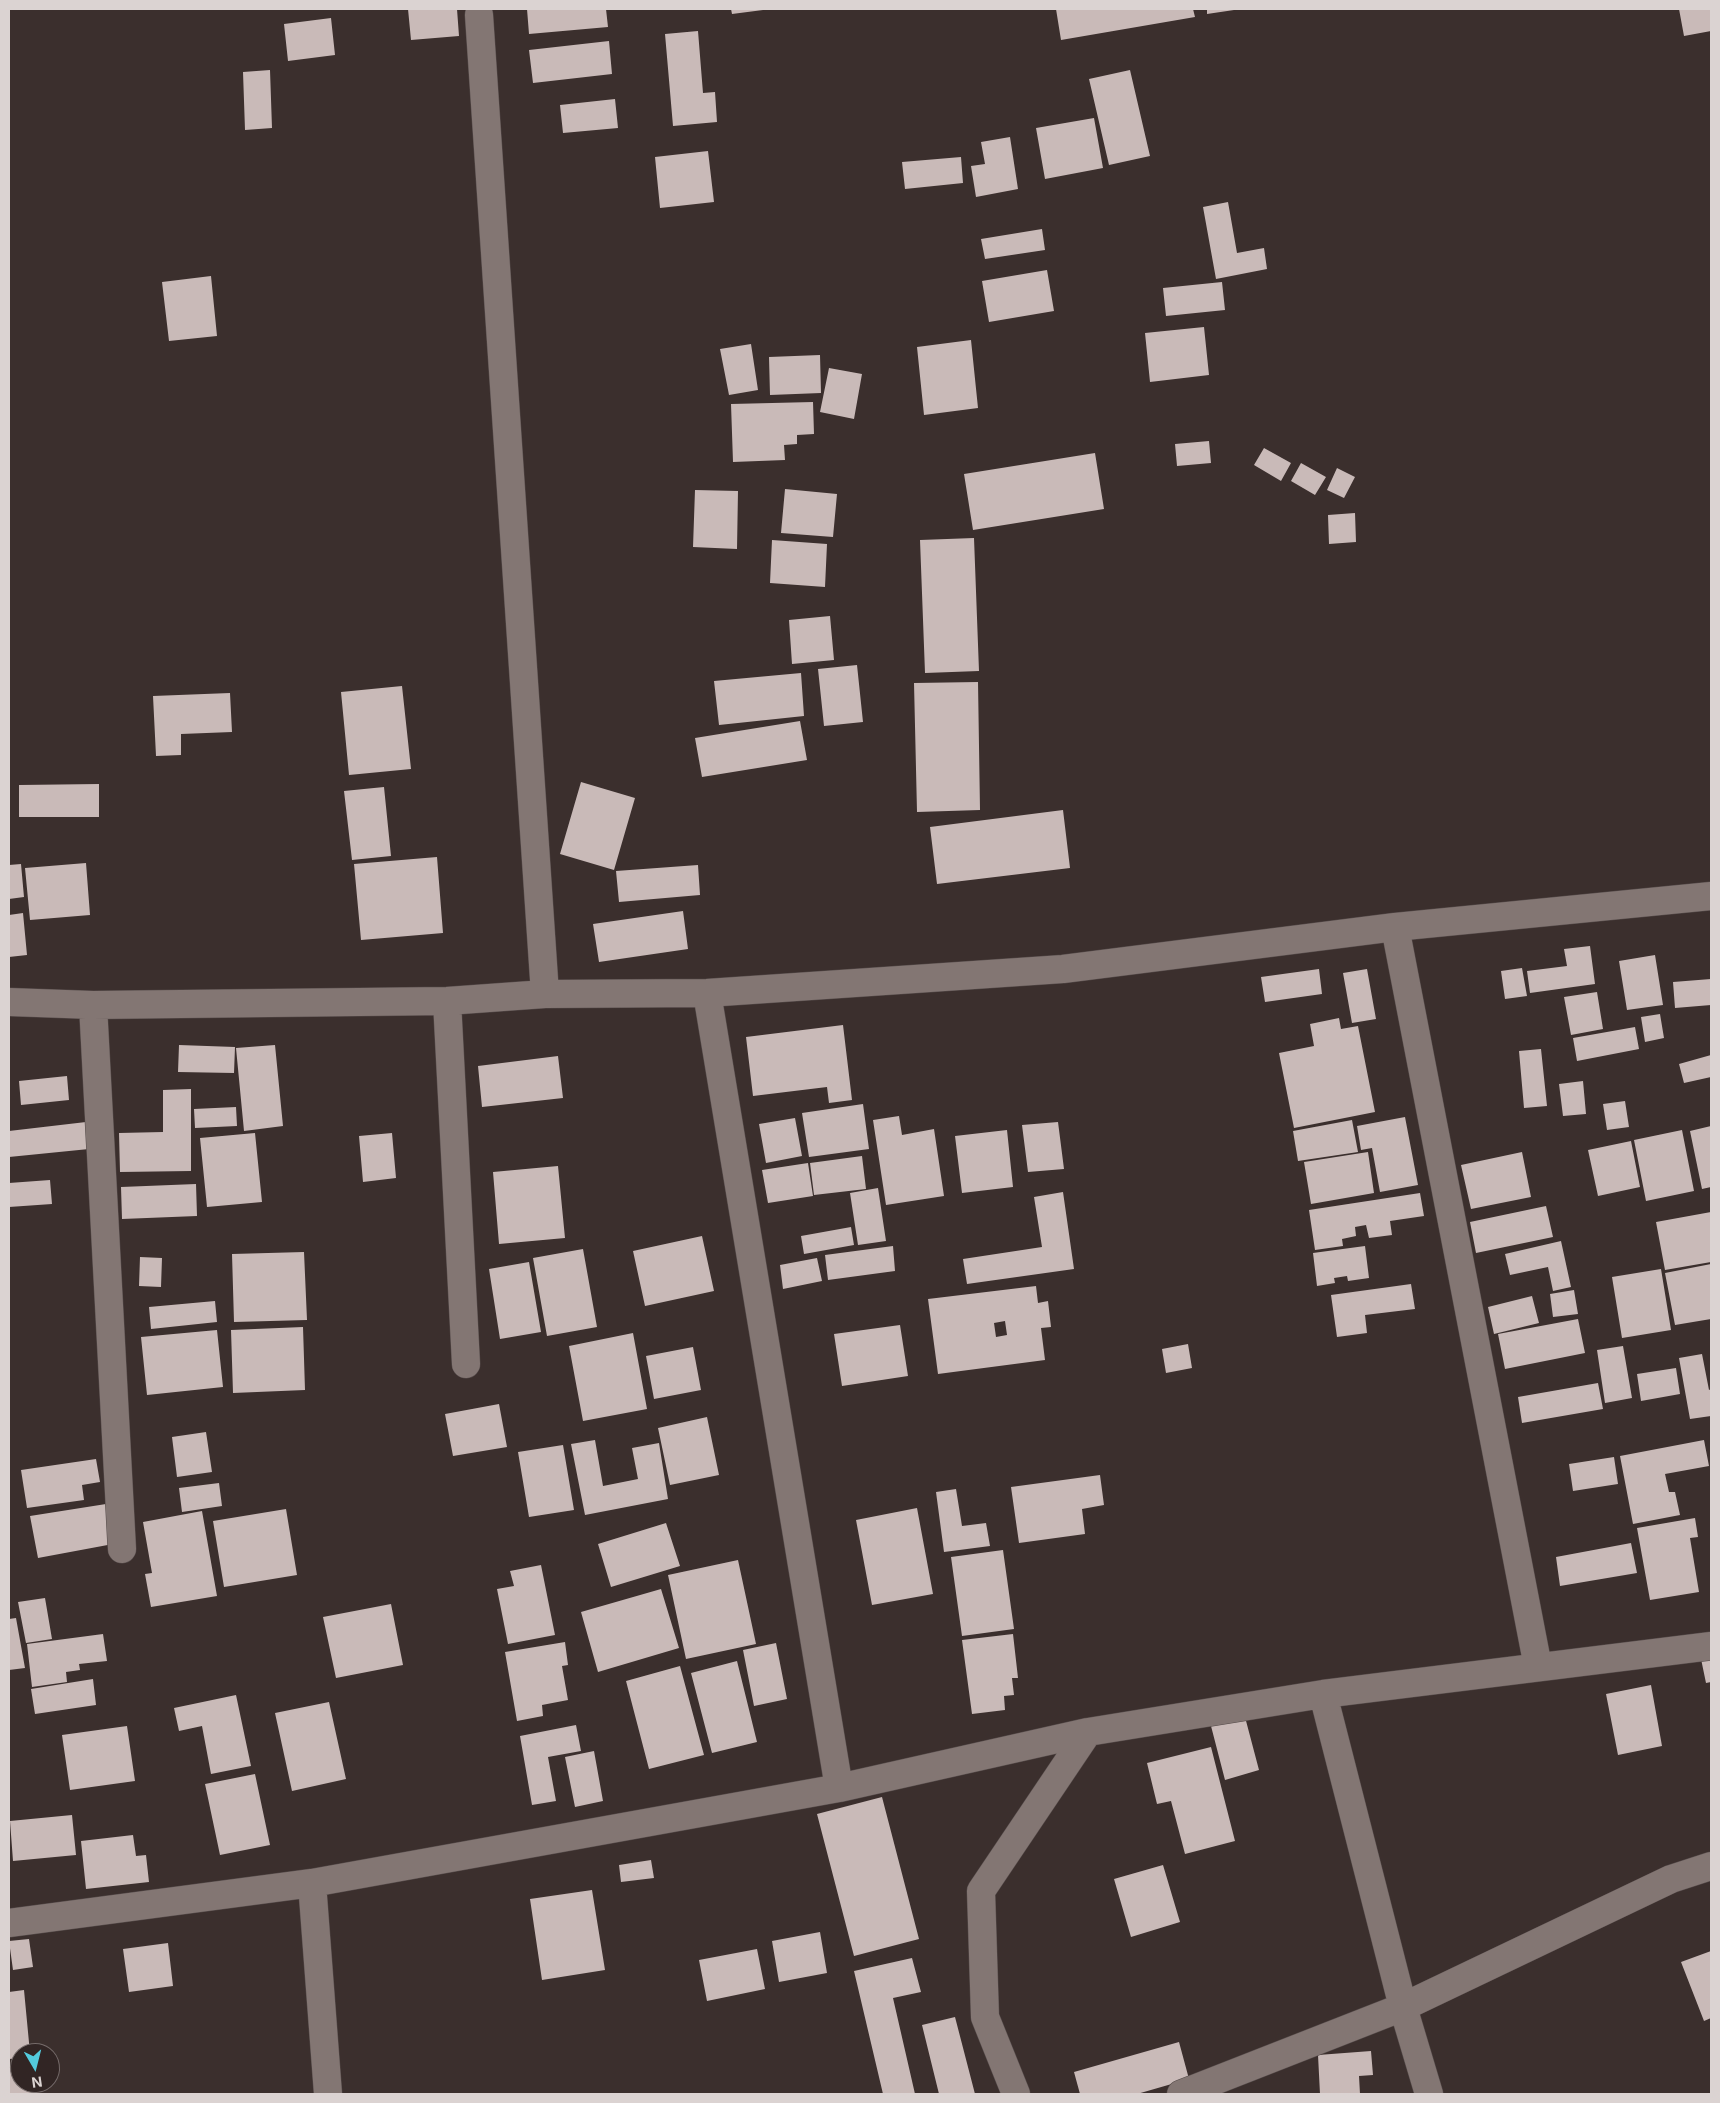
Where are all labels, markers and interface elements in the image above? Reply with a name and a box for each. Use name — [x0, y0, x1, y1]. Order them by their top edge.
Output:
north arrow — [10, 2043, 60, 2093]
text: N — [31, 2073, 43, 2092]

